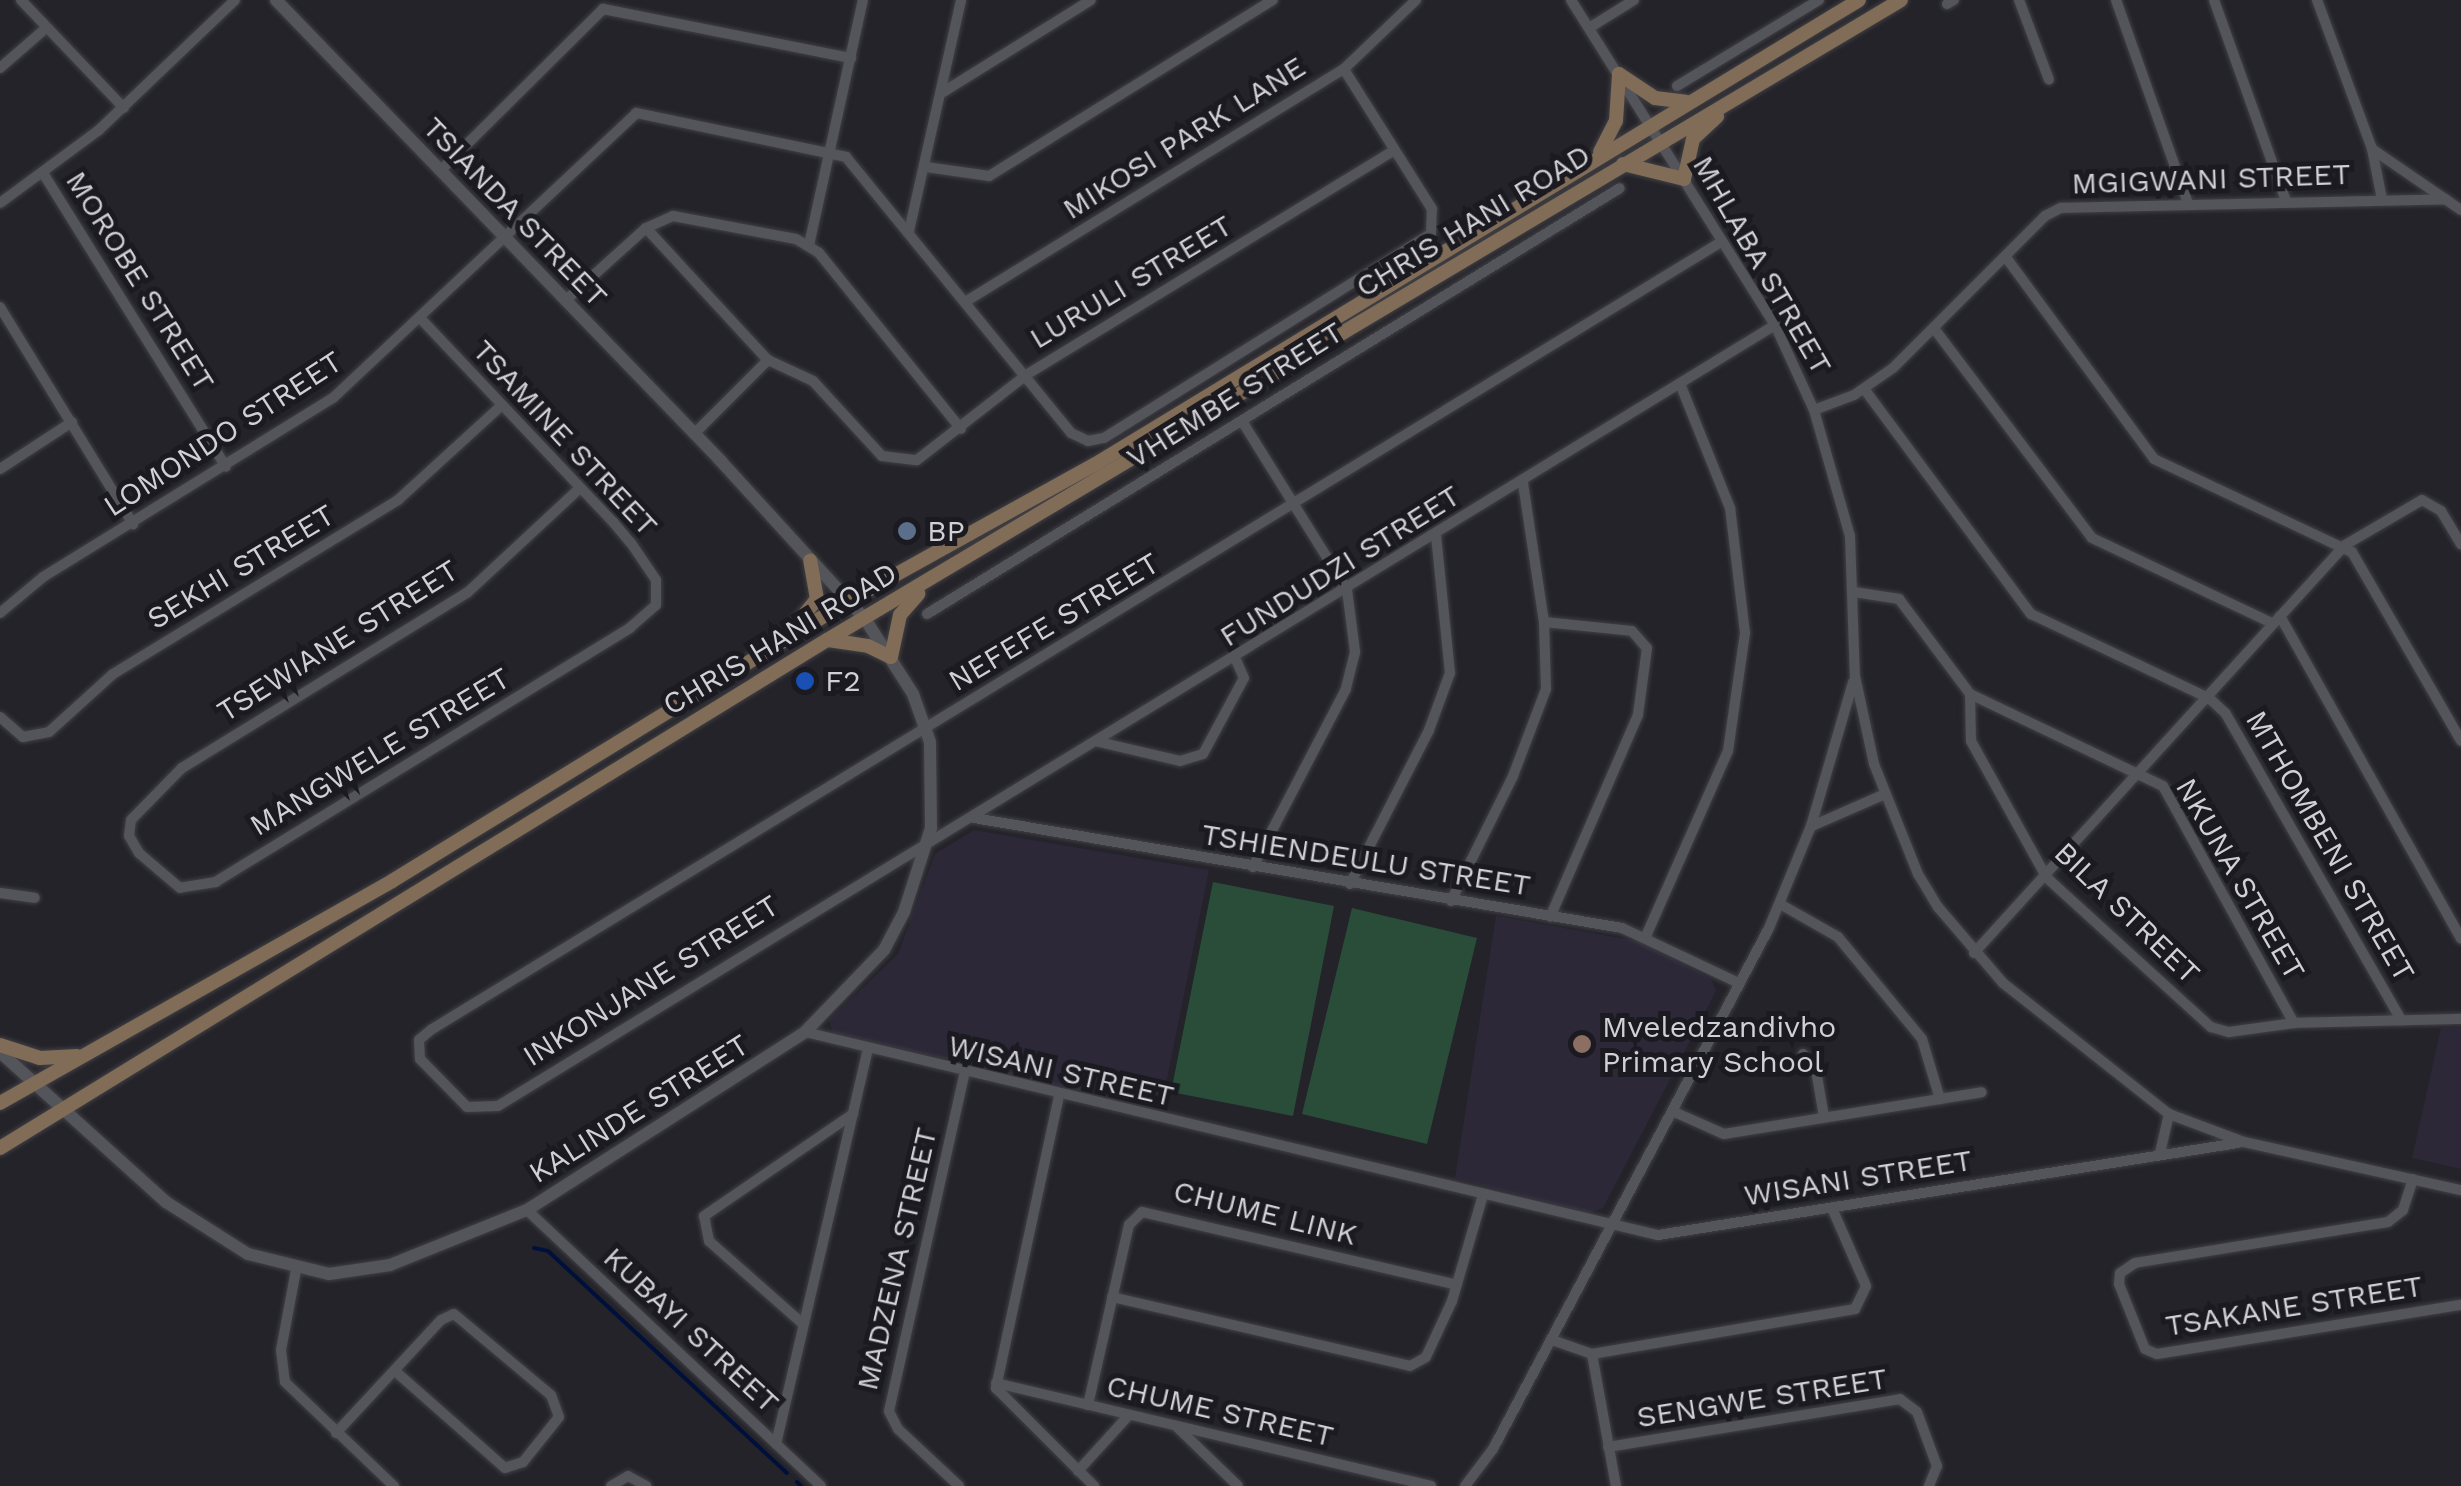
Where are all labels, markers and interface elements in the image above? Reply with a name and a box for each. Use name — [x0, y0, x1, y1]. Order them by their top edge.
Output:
street label: MIKOSI PARK LANE — [1056, 49, 1312, 227]
street label: TSIANDA STREET — [415, 109, 615, 315]
street label: CHRIS HANI ROAD — [1349, 137, 1597, 305]
street label: MHLABA STREET — [1685, 149, 1839, 381]
street label: MGIGWANI STREET — [2071, 156, 2351, 202]
street label: MOROBE STREET — [58, 165, 222, 397]
street label: LURULI STREET — [1023, 207, 1239, 357]
street label: VHEMBE STREET — [1120, 314, 1350, 476]
street label: TSAMINE STREET — [465, 333, 665, 543]
street label: LOMONDO STREET — [97, 344, 349, 524]
street label: FUNDUDZI STREET — [1213, 477, 1467, 655]
street label: SEKHI STREET — [141, 497, 341, 637]
place label: BP — [927, 513, 965, 549]
marker: BP — [896, 520, 918, 542]
street label: NEFEFE STREET — [942, 545, 1166, 699]
street label: TSEWIANE STREET — [211, 552, 465, 730]
street label: CHRIS HANI ROAD — [656, 555, 904, 723]
street label: MANGWELE STREET — [243, 660, 517, 844]
place label: F2 — [825, 663, 861, 699]
marker: F2 — [794, 670, 816, 692]
street label: MTHOMBENI STREET — [2238, 704, 2422, 988]
street label: NKUNA STREET — [2167, 771, 2313, 987]
street label: TSHIENDEULU STREET — [1199, 816, 1533, 904]
street label: BILA STREET — [2046, 834, 2208, 992]
street label: INKONJANE STREET — [517, 888, 785, 1074]
place label: Mveledzandivho Primary School — [1602, 1009, 1836, 1080]
street label: KALINDE STREET — [523, 1027, 755, 1191]
street label: WISANI STREET — [945, 1028, 1177, 1114]
marker: Mveledzandivho Primary School — [1571, 1033, 1593, 1055]
street label: MADZENA STREET — [849, 1124, 945, 1394]
street label: WISANI STREET — [1741, 1142, 1975, 1214]
street label: CHUME LINK — [1170, 1173, 1360, 1253]
street label: KUBAYI STREET — [596, 1240, 786, 1420]
street label: TSAKANE STREET — [2163, 1268, 2425, 1344]
street label: SENGWE STREET — [1634, 1360, 1890, 1436]
street label: CHUME STREET — [1103, 1367, 1337, 1455]

